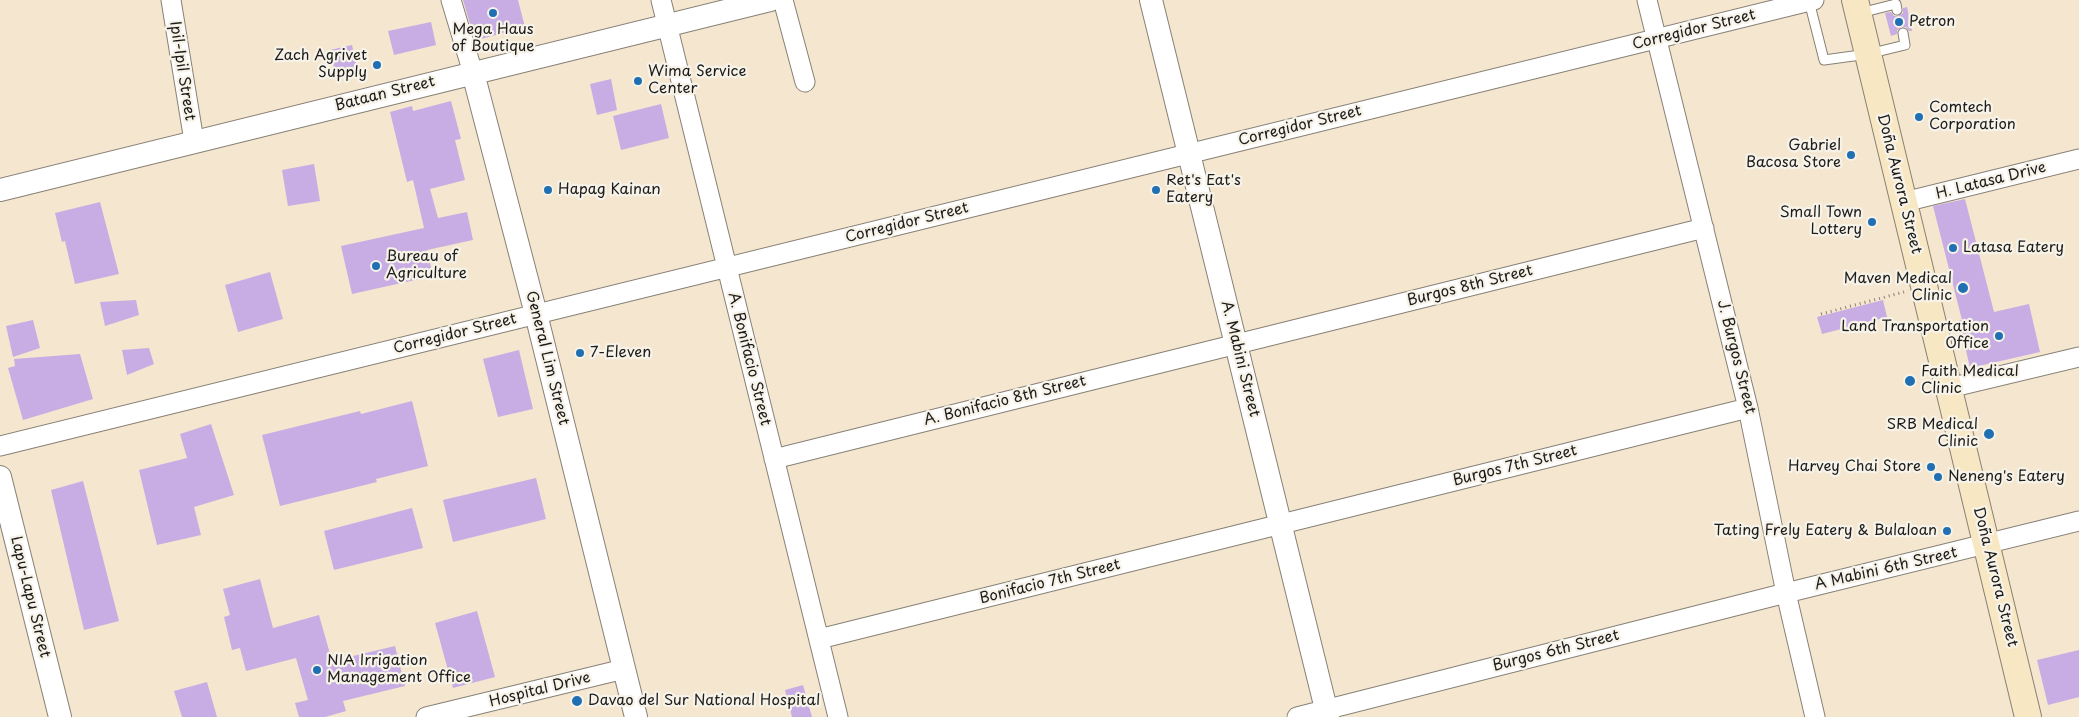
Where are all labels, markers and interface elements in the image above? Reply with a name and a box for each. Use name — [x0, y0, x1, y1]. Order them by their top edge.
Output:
street label: Corregidor Street — [1631, 6, 1757, 54]
marker: Mega Haus of Boutique — [487, 7, 499, 19]
place label: Petron — [1909, 13, 1955, 31]
marker: Petron — [1893, 16, 1905, 28]
street label: Ipil-Ipil Street — [165, 20, 199, 122]
place label: Mega Haus of Boutique — [452, 21, 534, 56]
place label: Zach Agrivet Supply — [274, 47, 367, 82]
marker: Zach Agrivet Supply — [371, 59, 383, 71]
place label: Wima Service Center — [648, 63, 746, 98]
street label: Bataan Street — [333, 73, 437, 115]
marker: Wima Service Center — [632, 75, 644, 87]
place label: Comtech Corporation — [1929, 99, 2016, 134]
street label: Corregidor Street — [1237, 102, 1363, 150]
marker: Comtech Corporation — [1913, 111, 1925, 123]
street label: Doña Aurora Street — [1873, 112, 1925, 256]
place label: Gabriel Bacosa Store — [1746, 137, 1841, 172]
marker: Gabriel Bacosa Store — [1845, 149, 1857, 161]
street label: H. Latasa Drive — [1934, 159, 2048, 203]
place label: Ret's Eat's Eatery — [1166, 172, 1241, 207]
place label: Hapag Kainan — [558, 181, 661, 199]
marker: Hapag Kainan — [542, 184, 554, 196]
marker: Ret's Eat's Eatery — [1150, 184, 1162, 196]
street label: Corregidor Street — [844, 199, 970, 247]
place label: Small Town Lottery — [1780, 204, 1862, 239]
marker: Small Town Lottery — [1866, 216, 1878, 228]
place label: Latasa Eatery — [1963, 239, 2064, 257]
marker: Latasa Eatery — [1947, 242, 1959, 254]
place label: Bureau of Agriculture — [386, 248, 467, 283]
marker: Bureau of Agriculture — [370, 260, 382, 272]
street label: Burgos 8th Street — [1405, 262, 1535, 310]
place label: Maven Medical Clinic — [1844, 270, 1952, 305]
marker: Maven Medical Clinic — [1956, 281, 1970, 295]
street label: General Lim Street — [522, 289, 572, 427]
street label: A. Bonifacio Street — [724, 290, 774, 428]
street label: J. Burgos Street — [1713, 298, 1759, 416]
street label: A. Mabini Street — [1217, 299, 1263, 419]
street label: Corregidor Street — [392, 310, 518, 358]
place label: Land Transportation Office — [1841, 318, 1989, 353]
marker: Land Transportation Office — [1993, 330, 2005, 342]
place label: 7-Eleven — [590, 344, 651, 362]
marker: 7-Eleven — [574, 347, 586, 359]
place label: Faith Medical Clinic — [1921, 363, 2019, 398]
street label: A. Bonifacio 8th Street — [922, 372, 1088, 430]
marker: Faith Medical Clinic — [1903, 374, 1917, 388]
place label: SRB Medical Clinic — [1887, 416, 1978, 451]
marker: SRB Medical Clinic — [1982, 427, 1996, 441]
street label: Burgos 7th Street — [1451, 442, 1579, 490]
place label: Harvey Chai Store — [1788, 458, 1921, 476]
marker: Harvey Chai Store — [1925, 461, 1937, 473]
place label: Neneng's Eatery — [1948, 468, 2065, 486]
marker: Neneng's Eatery — [1932, 471, 1944, 483]
street label: Doña Aurora Street — [1969, 505, 2021, 649]
place label: Tating Frely Eatery & Bulaloan — [1714, 522, 1937, 540]
marker: Tating Frely Eatery & Bulaloan — [1941, 525, 1953, 537]
street label: Lapu-Lapu Street — [6, 534, 54, 660]
street label: A Mabini 6th Street — [1813, 544, 1959, 594]
street label: Bonifacio 7th Street — [978, 556, 1122, 608]
street label: Burgos 6th Street — [1491, 627, 1621, 675]
place label: NIA Irrigation Management Office — [327, 652, 471, 687]
marker: NIA Irrigation Management Office — [311, 664, 323, 676]
street label: Hospital Drive — [488, 669, 592, 711]
place label: Davao del Sur National Hospital — [588, 692, 820, 710]
marker: Davao del Sur National Hospital — [570, 694, 584, 708]

